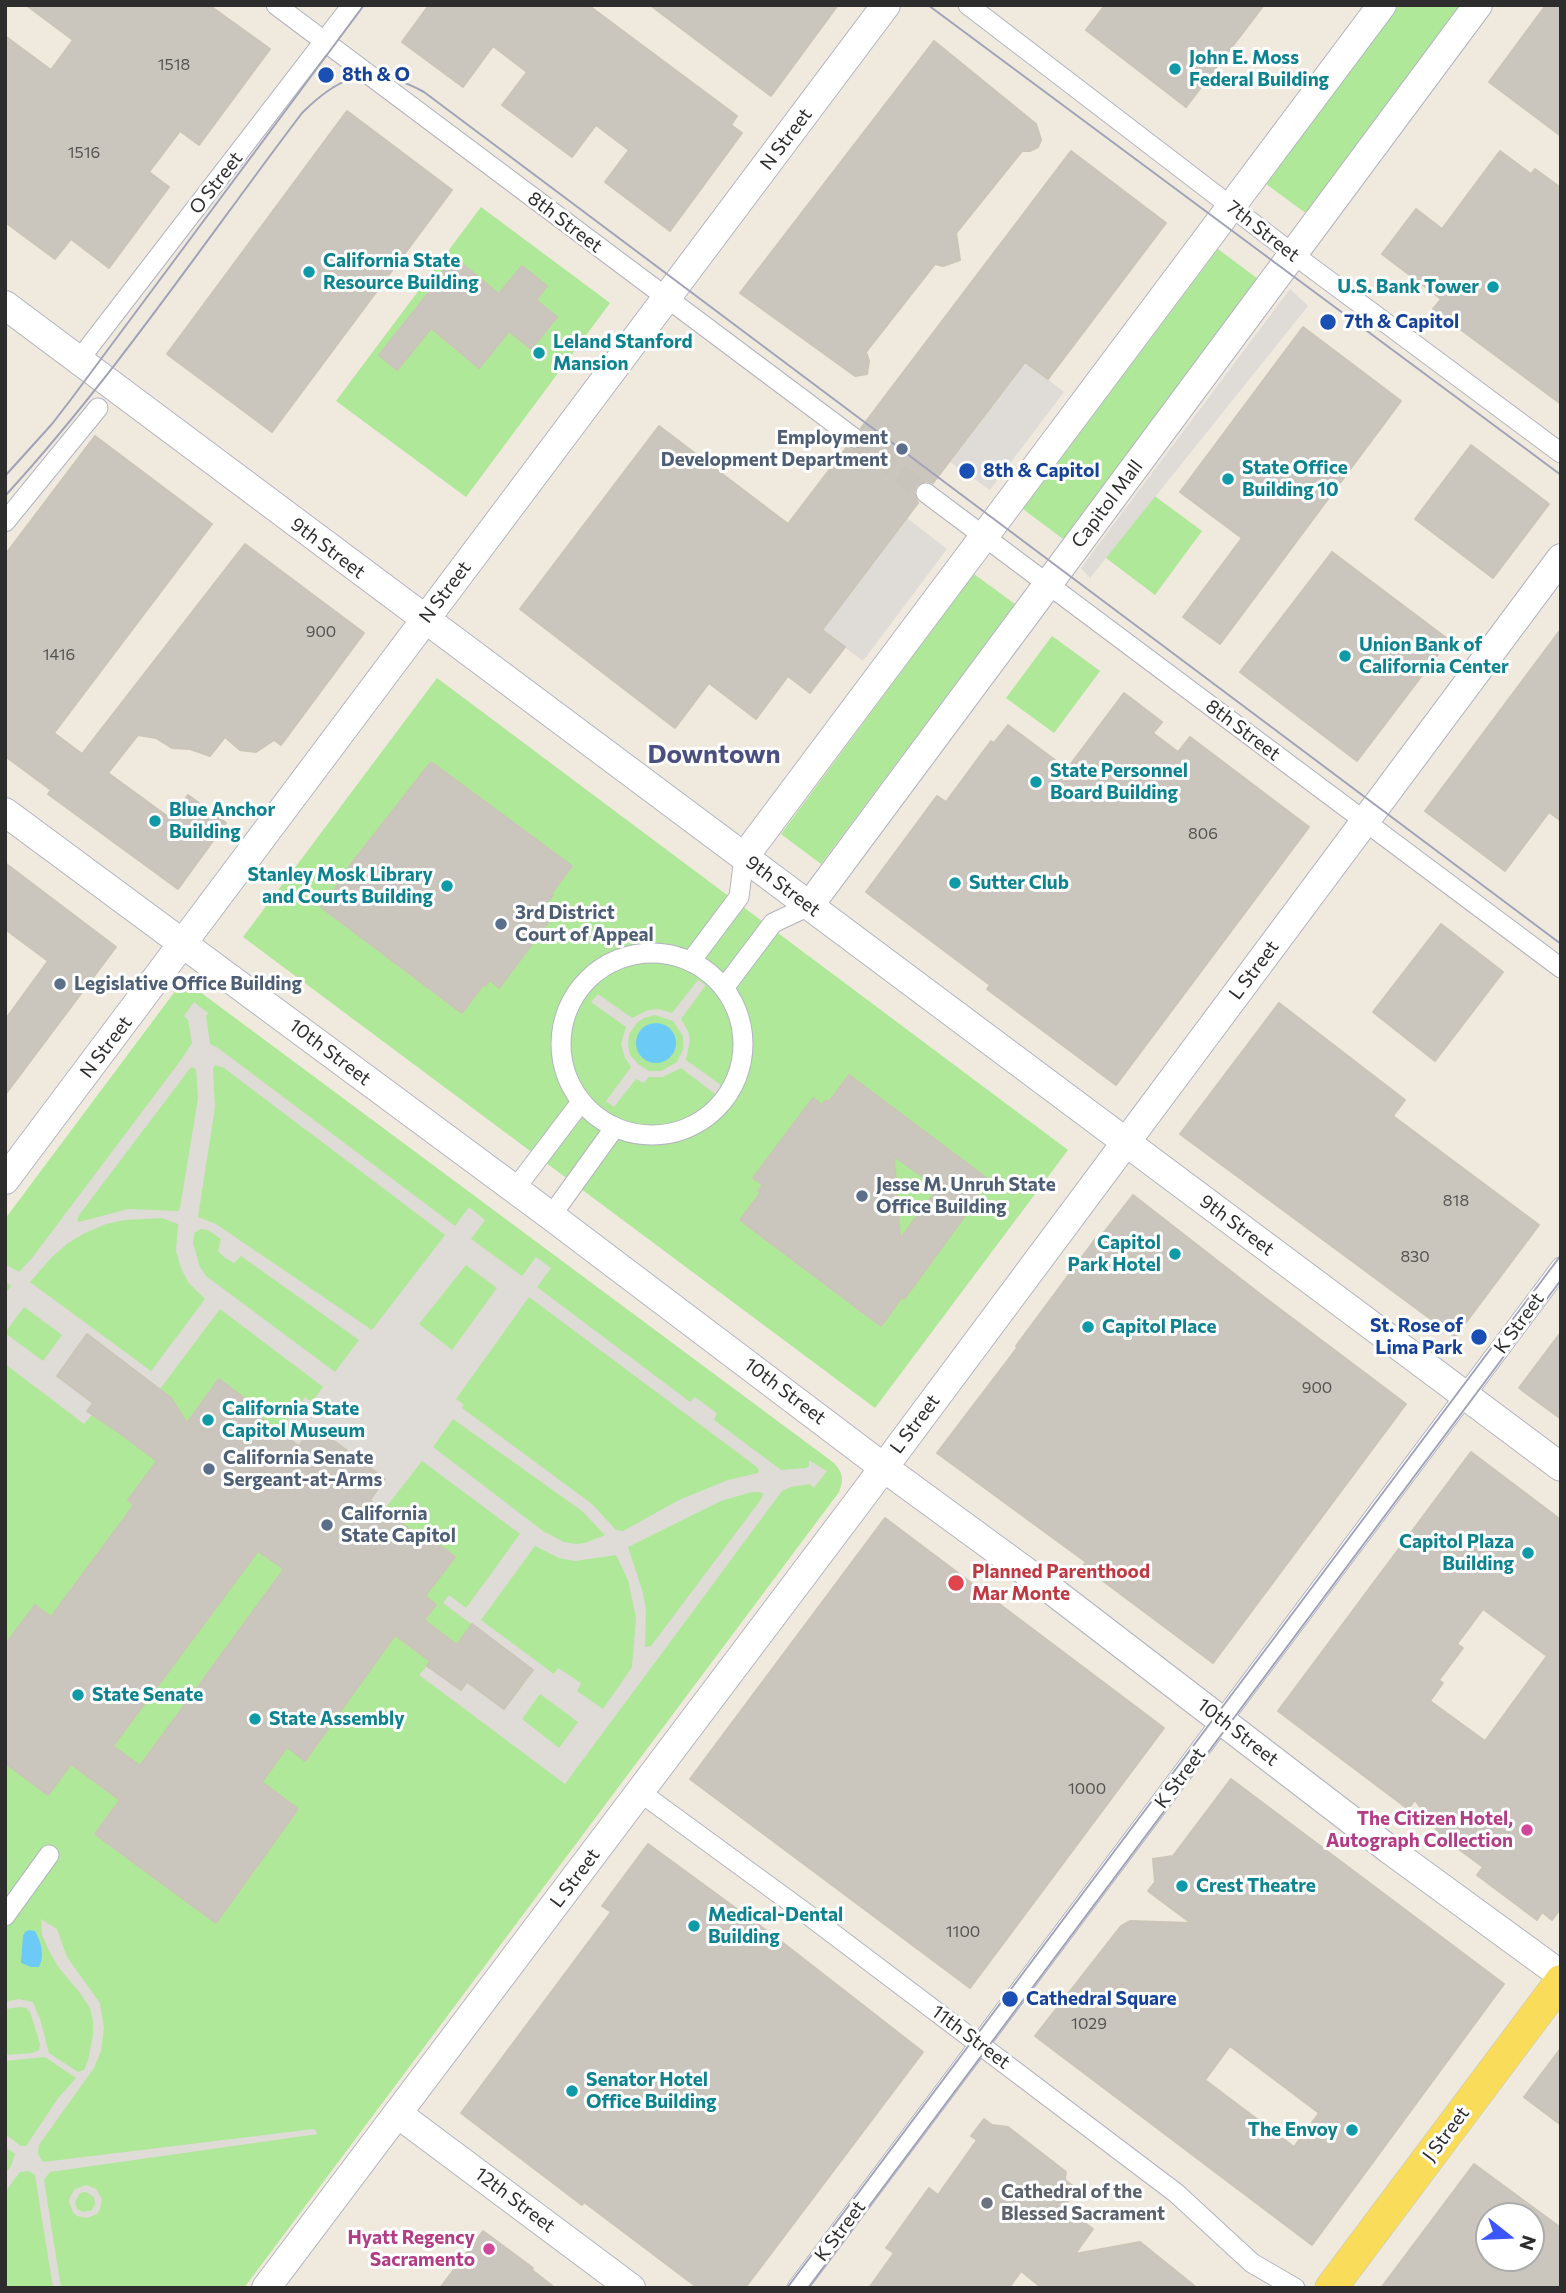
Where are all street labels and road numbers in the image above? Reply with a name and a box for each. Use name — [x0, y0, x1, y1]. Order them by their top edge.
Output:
street label: N Street — [755, 104, 817, 174]
street label: O Street — [185, 147, 247, 219]
street label: 8th Street — [523, 187, 607, 257]
street label: 7th Street — [1222, 196, 1304, 266]
street label: Capitol Mall — [1067, 456, 1147, 552]
street label: 9th Street — [286, 513, 370, 583]
street label: N Street — [414, 557, 476, 627]
street label: 8th Street — [1201, 695, 1285, 765]
street label: 9th Street — [741, 851, 825, 921]
street label: L Street — [1224, 936, 1284, 1004]
street label: N Street — [75, 1012, 137, 1082]
street label: 10th Street — [285, 1014, 375, 1090]
street label: 9th Street — [1195, 1190, 1279, 1260]
street label: K Street — [1489, 1288, 1549, 1358]
street label: 10th Street — [740, 1353, 830, 1429]
street label: L Street — [885, 1390, 945, 1458]
street label: 10th Street — [1193, 1693, 1283, 1771]
street label: K Street — [1150, 1743, 1210, 1813]
street label: L Street — [545, 1844, 605, 1912]
street label: 11th Street — [927, 2000, 1015, 2074]
street label: J Street — [1418, 2102, 1474, 2166]
street label: 12th Street — [470, 2162, 560, 2238]
street label: K Street — [810, 2196, 870, 2266]

